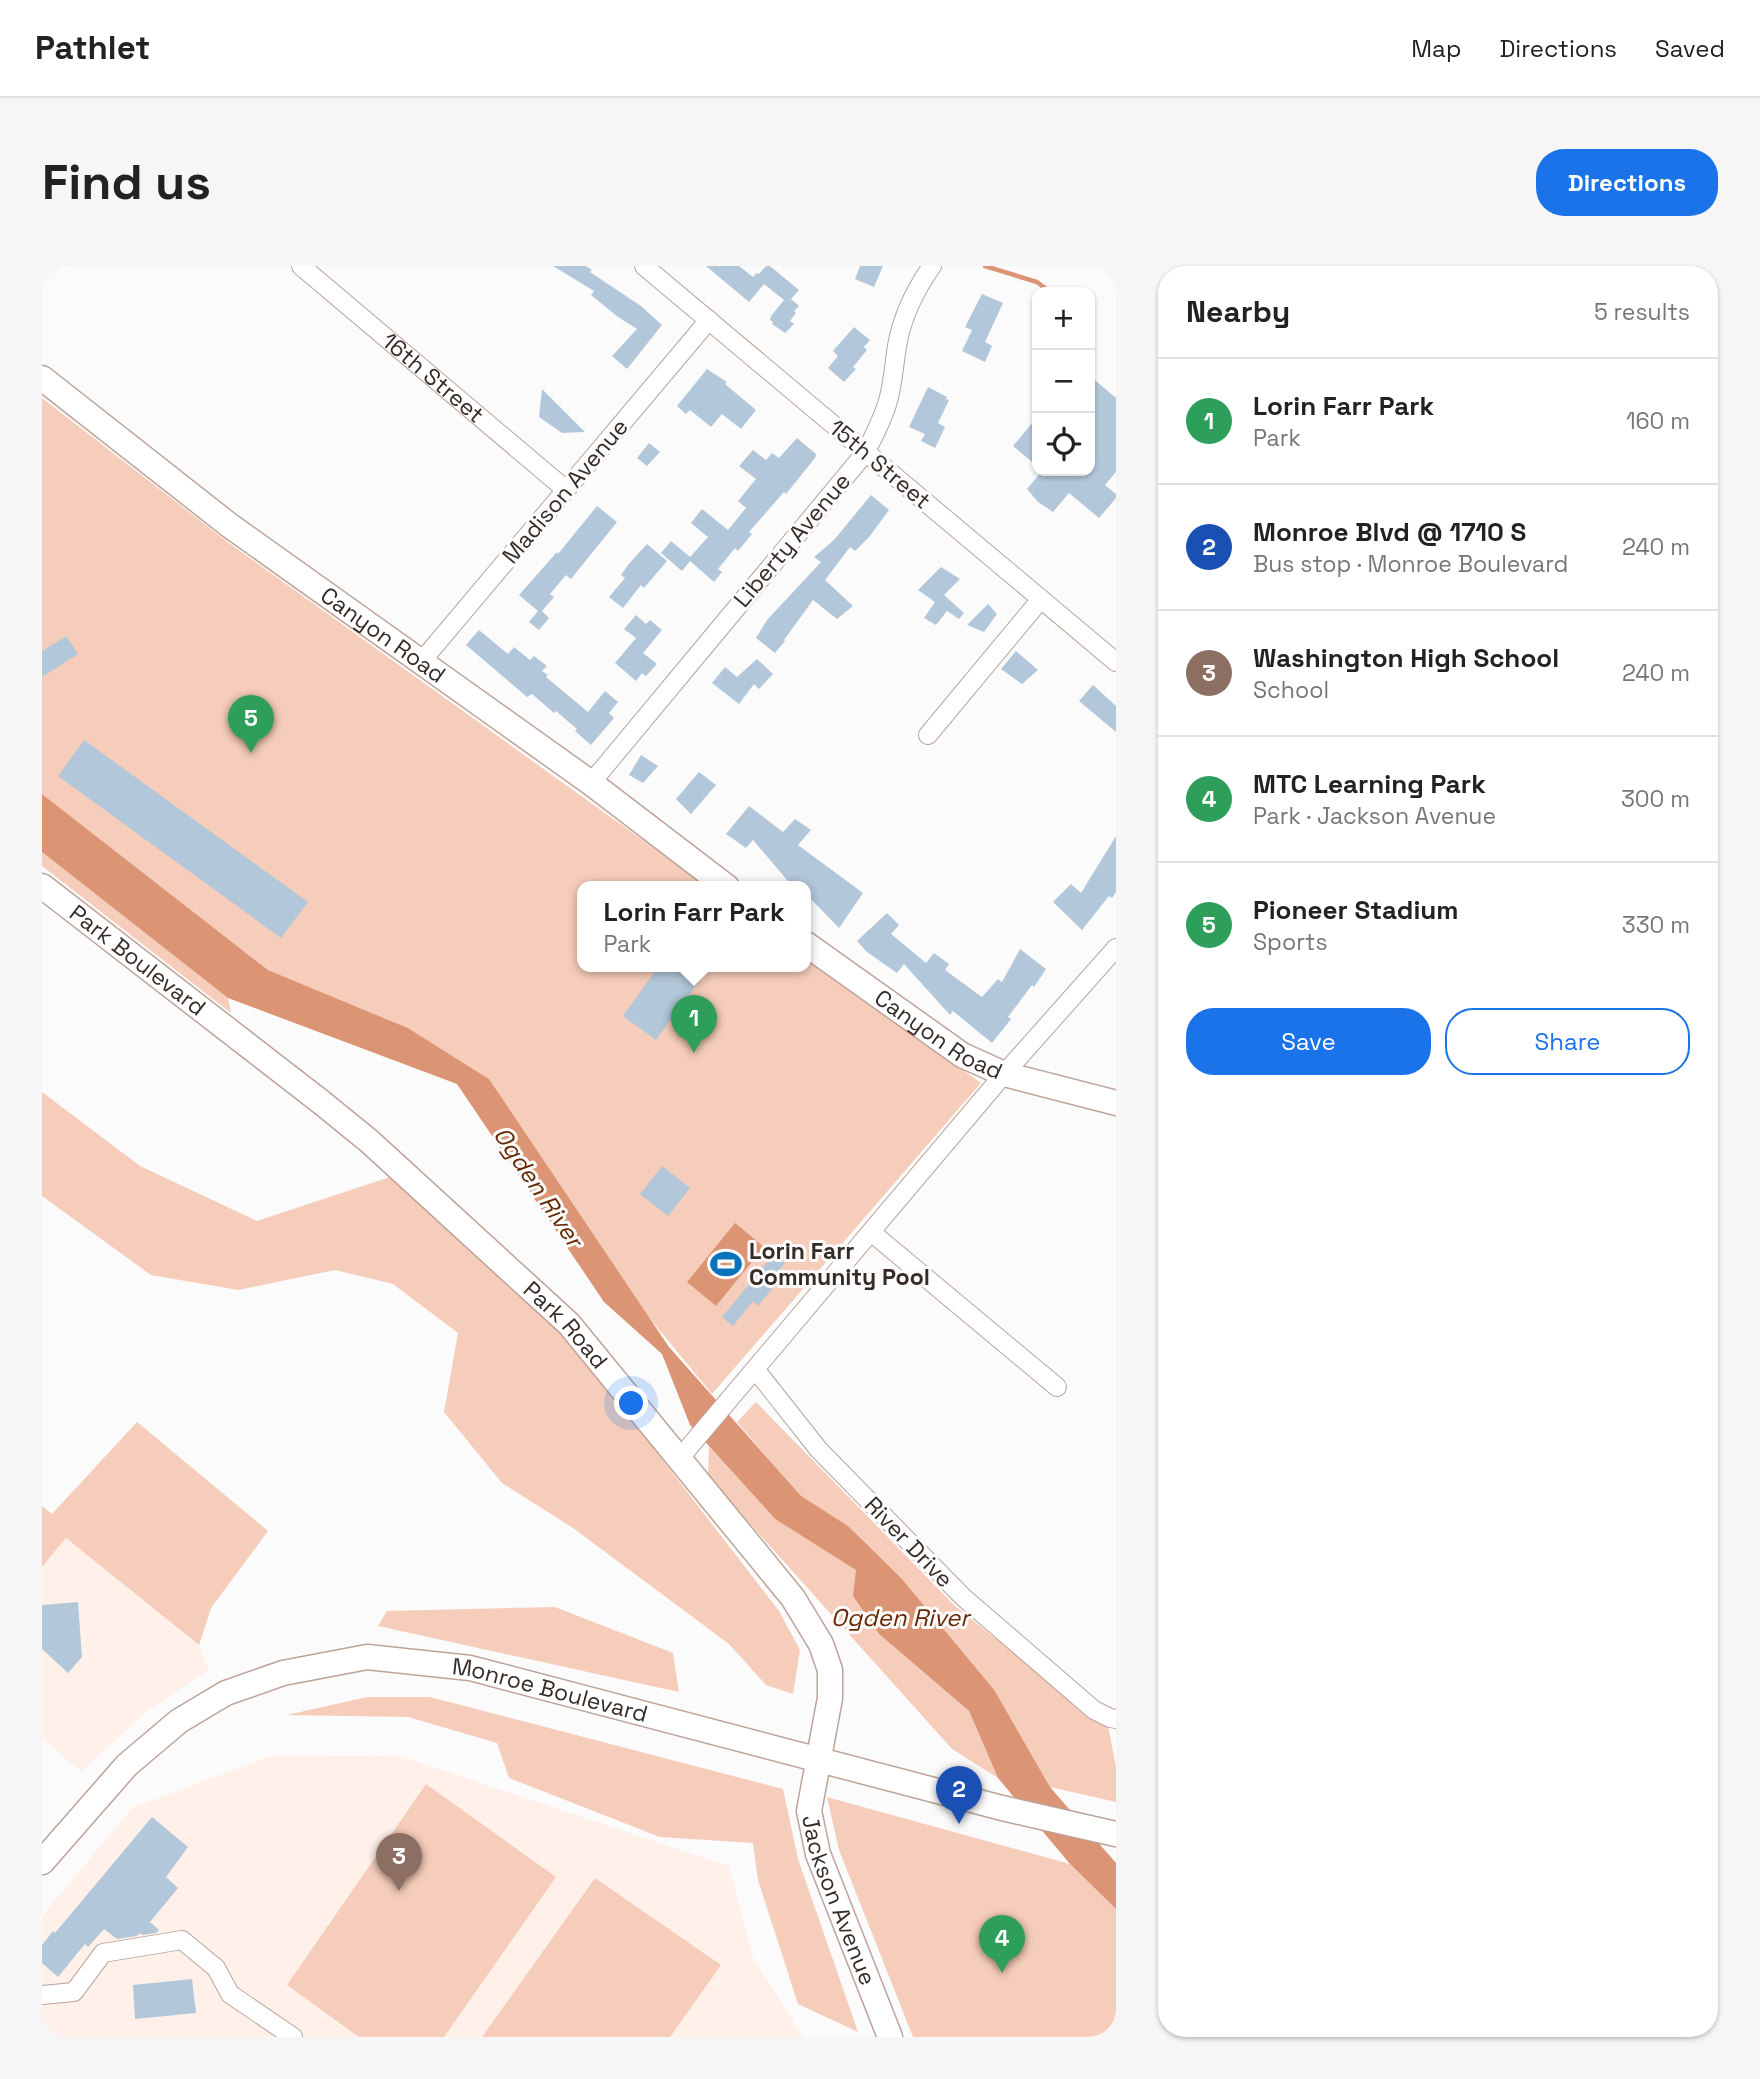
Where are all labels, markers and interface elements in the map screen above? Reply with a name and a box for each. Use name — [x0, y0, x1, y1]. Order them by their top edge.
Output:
text: Pathlet — [35, 27, 150, 69]
text: Map — [1411, 33, 1461, 64]
text: Directions — [1499, 33, 1617, 64]
text: Saved — [1655, 33, 1725, 64]
button: Directions — [1536, 149, 1718, 216]
text: Find us — [42, 151, 211, 213]
map controls — [1032, 287, 1095, 476]
button: + — [1032, 287, 1095, 350]
text: Nearby — [1186, 292, 1290, 331]
text: 5 results — [1594, 297, 1690, 327]
street label: 16th Street — [376, 326, 490, 429]
button: − — [1032, 350, 1095, 413]
text: Lorin Farr Park — [1253, 389, 1434, 423]
text: 1 — [1204, 406, 1214, 436]
text: 160 m — [1626, 406, 1690, 436]
street label: Madison Avenue — [495, 412, 635, 570]
street label: 15th Street — [823, 413, 937, 515]
button: locate — [1032, 413, 1095, 476]
text: Park — [1253, 423, 1301, 453]
street label: Liberty Avenue — [727, 466, 857, 614]
text: Monroe Blvd @ 1710 S — [1253, 515, 1526, 549]
text: 2 — [1202, 532, 1216, 562]
text: 240 m — [1622, 532, 1690, 562]
text: Bus stop · Monroe Boulevard — [1253, 549, 1568, 579]
street label: Canyon Road — [315, 580, 451, 690]
text: Washington High School — [1253, 641, 1559, 675]
text: 3 — [1202, 658, 1216, 688]
text: 240 m — [1622, 658, 1690, 688]
text: School — [1253, 675, 1329, 705]
pin: 5 — [228, 695, 274, 753]
text: MTC Learning Park — [1253, 767, 1486, 801]
text: 4 — [1202, 784, 1216, 814]
text: 300 m — [1621, 784, 1690, 814]
text: Park · Jackson Avenue — [1253, 801, 1496, 831]
popup — [577, 881, 811, 972]
text: Pioneer Stadium — [1253, 893, 1459, 927]
text: Lorin Farr Park — [603, 895, 785, 929]
street label: Park Boulevard — [63, 898, 212, 1022]
text: 5 — [1202, 910, 1216, 940]
text: 330 m — [1622, 910, 1690, 940]
text: Sports — [1253, 927, 1328, 957]
text: Park — [603, 929, 651, 959]
street label: Canyon Road — [869, 983, 1007, 1086]
pin: 1 — [671, 995, 717, 1053]
button: Save — [1186, 1008, 1431, 1075]
button: Share — [1445, 1008, 1690, 1075]
water label: Ogden River — [487, 1121, 592, 1255]
place label: Lorin Farr Community Pool — [749, 1236, 930, 1292]
sports icon: Lorin Farr Community Pool — [709, 1247, 743, 1281]
street label: Park Road — [517, 1275, 614, 1375]
your location — [614, 1386, 648, 1420]
street label: River Drive — [858, 1490, 960, 1594]
water label: Ogden River — [831, 1602, 972, 1633]
street label: Monroe Boulevard — [451, 1651, 651, 1729]
pin: 2 — [936, 1766, 982, 1824]
street label: Jackson Avenue — [795, 1812, 883, 1989]
pin: 3 — [376, 1833, 422, 1891]
pin: 4 — [979, 1915, 1025, 1973]

